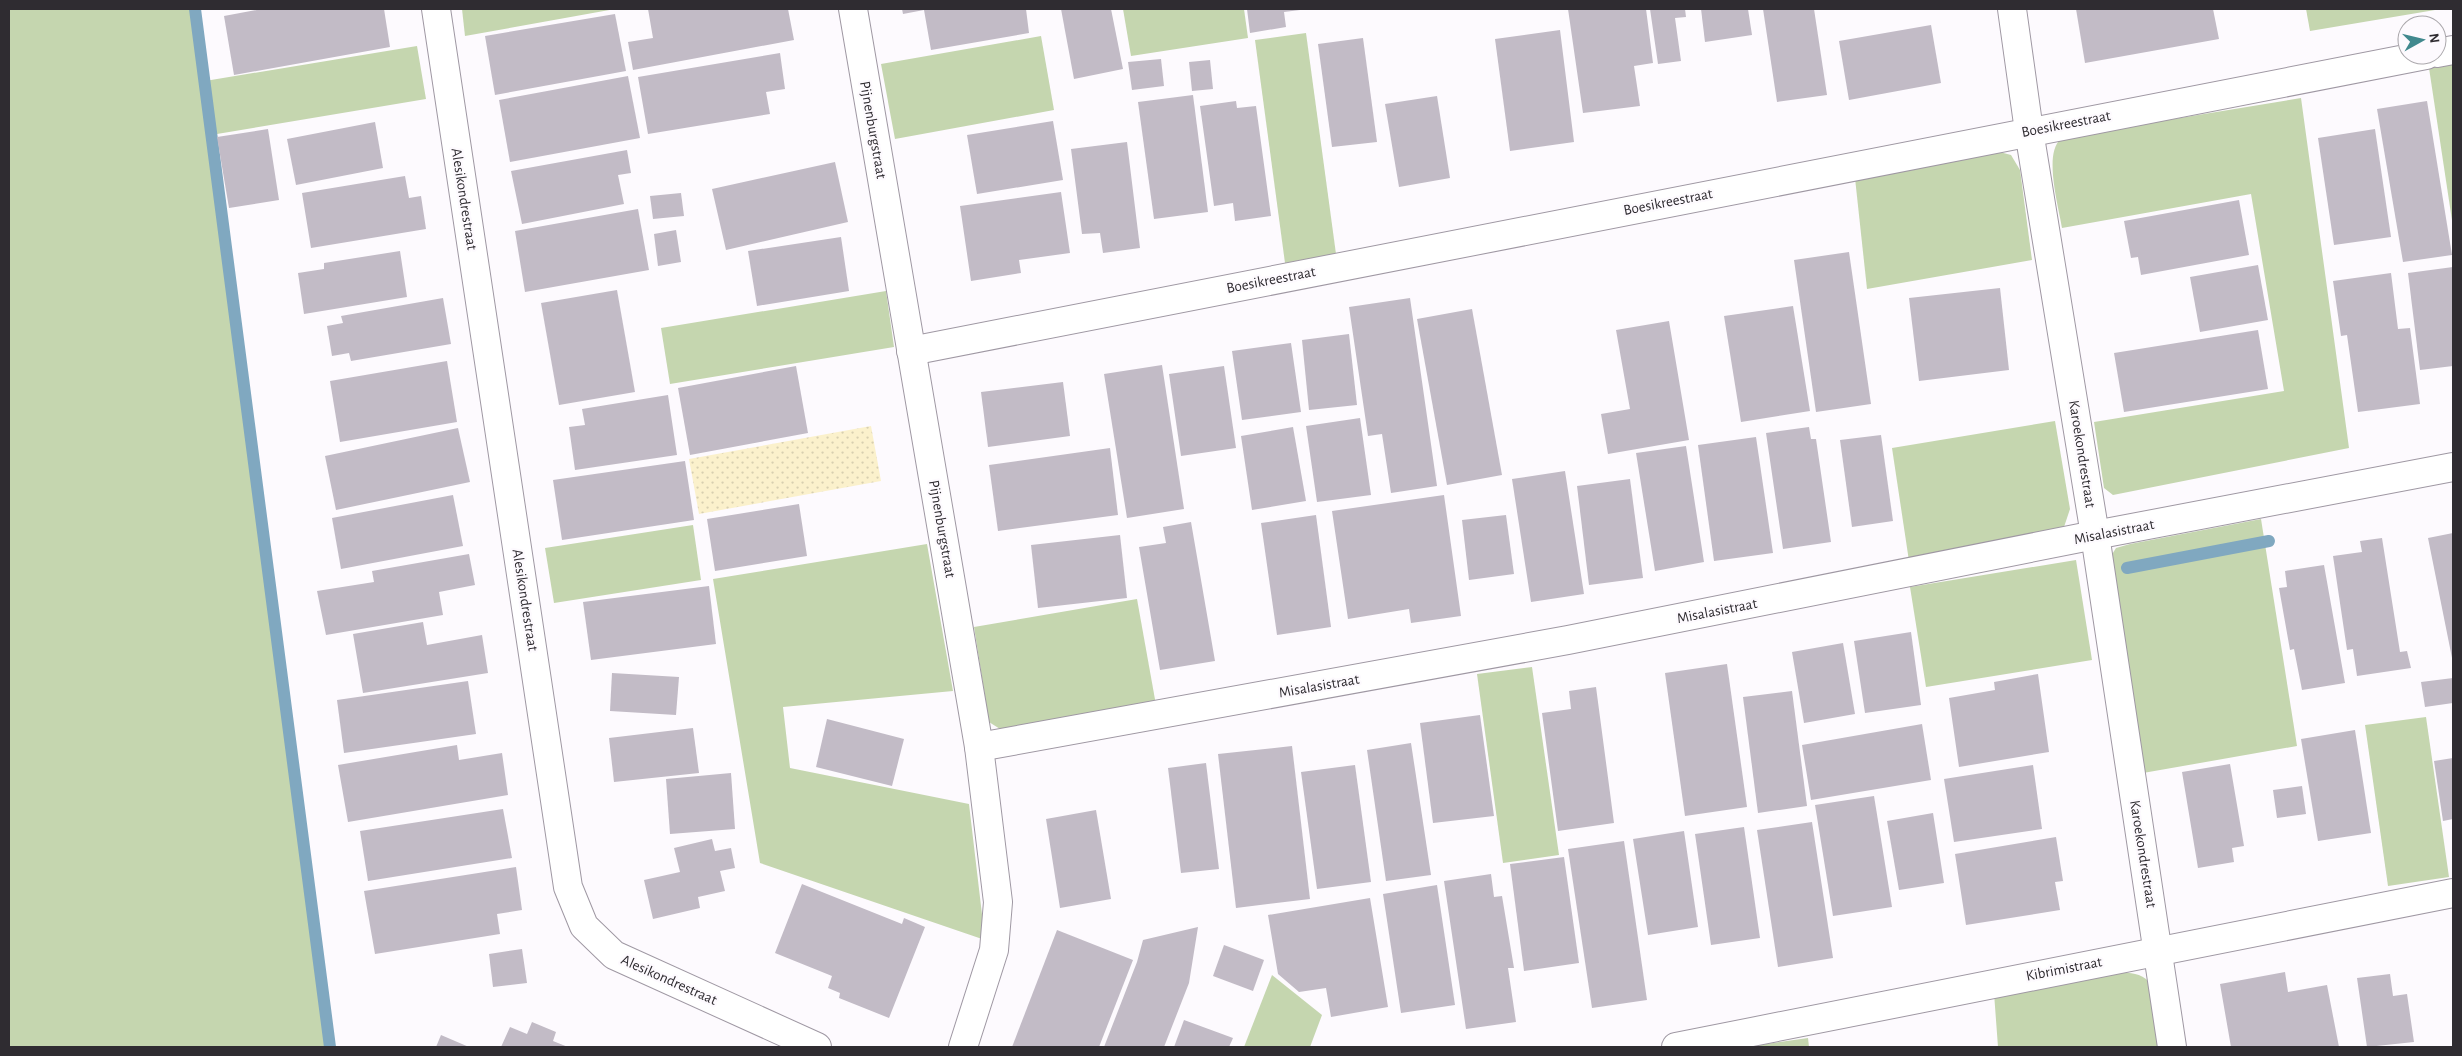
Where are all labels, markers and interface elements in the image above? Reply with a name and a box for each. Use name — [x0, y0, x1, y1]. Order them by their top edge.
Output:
north arrow — [2397, 15, 2447, 65]
text: N — [2426, 33, 2441, 44]
street label: Pijnenburgstraat — [857, 80, 889, 180]
street label: Boesikreestraat — [2020, 108, 2112, 140]
street label: Alesikondrestraat — [449, 147, 480, 251]
street label: Boesikreestraat — [1622, 186, 1714, 218]
street label: Boesikreestraat — [1225, 264, 1317, 296]
street label: Karoekondrestraat — [2066, 399, 2098, 509]
street label: Pijnenburgstraat — [926, 479, 958, 579]
street label: Misalasistraat — [2073, 517, 2156, 547]
street label: Alesikondrestraat — [510, 548, 541, 652]
street label: Misalasistraat — [1676, 596, 1759, 626]
street label: Misalasistraat — [1278, 672, 1361, 700]
street label: Karoekondrestraat — [2127, 799, 2159, 909]
street label: Alesikondrestraat — [619, 952, 719, 1008]
street label: Kibrimistraat — [2025, 954, 2104, 984]

